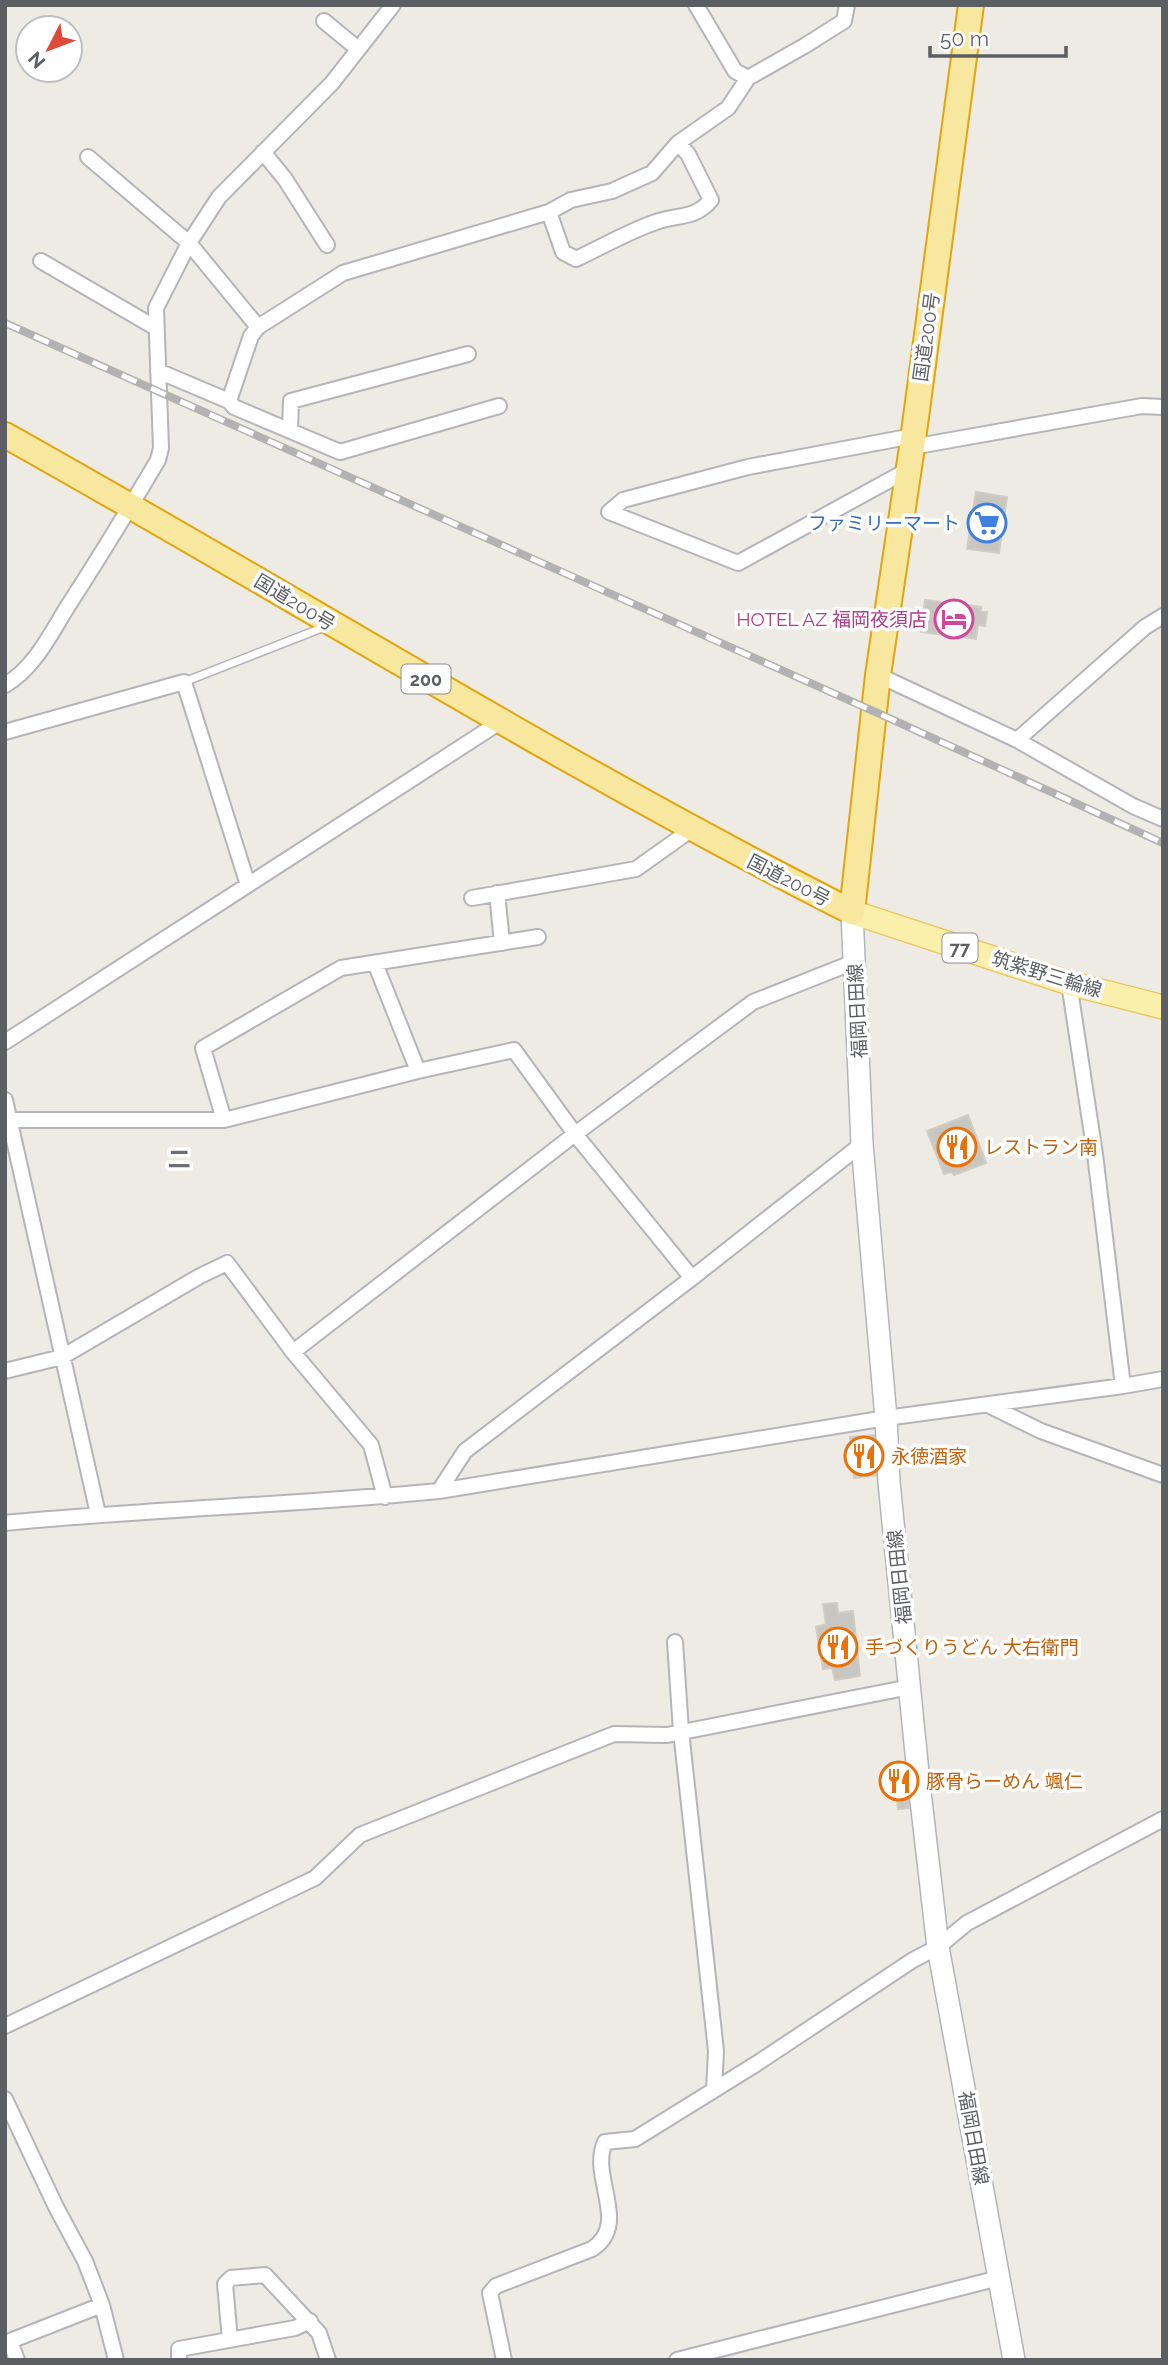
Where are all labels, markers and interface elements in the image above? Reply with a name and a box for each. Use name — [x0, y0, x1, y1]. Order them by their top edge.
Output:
north arrow — [14, 14, 84, 84]
scale bar — [930, 14, 1066, 58]
text: 50 m — [940, 26, 989, 51]
text: N — [23, 48, 49, 73]
street label: 国道200号 — [909, 291, 943, 383]
supermarket icon: ファミリーマート — [966, 502, 1008, 544]
place label: ファミリーマート — [808, 512, 960, 534]
street label: 国道200号 — [251, 569, 339, 635]
hotel icon: HOTEL AZ 福岡夜須店 — [933, 598, 975, 640]
place label: HOTEL AZ 福岡夜須店 — [737, 608, 927, 630]
road number: 200 — [402, 664, 450, 694]
street label: 国道200号 — [744, 850, 834, 910]
road number: 77 — [942, 933, 978, 962]
street label: 筑紫野三輪線 — [989, 947, 1105, 1001]
street label: 福岡日田線 — [844, 963, 870, 1059]
restaurant icon: レストラン南 — [936, 1126, 978, 1168]
place label: レストラン南 — [984, 1136, 1098, 1158]
district label: 二 — [168, 1145, 191, 1172]
restaurant icon: 永徳酒家 — [843, 1435, 885, 1477]
place label: 永徳酒家 — [891, 1445, 967, 1467]
street label: 福岡日田線 — [883, 1529, 915, 1625]
restaurant icon: 手づくりうどん 大右衛門 — [817, 1626, 859, 1668]
place label: 手づくりうどん 大右衛門 — [865, 1636, 1079, 1658]
restaurant icon: 豚骨らーめん 颯仁 — [878, 1760, 920, 1802]
place label: 豚骨らーめん 颯仁 — [926, 1770, 1083, 1792]
street label: 福岡日田線 — [955, 2089, 993, 2187]

